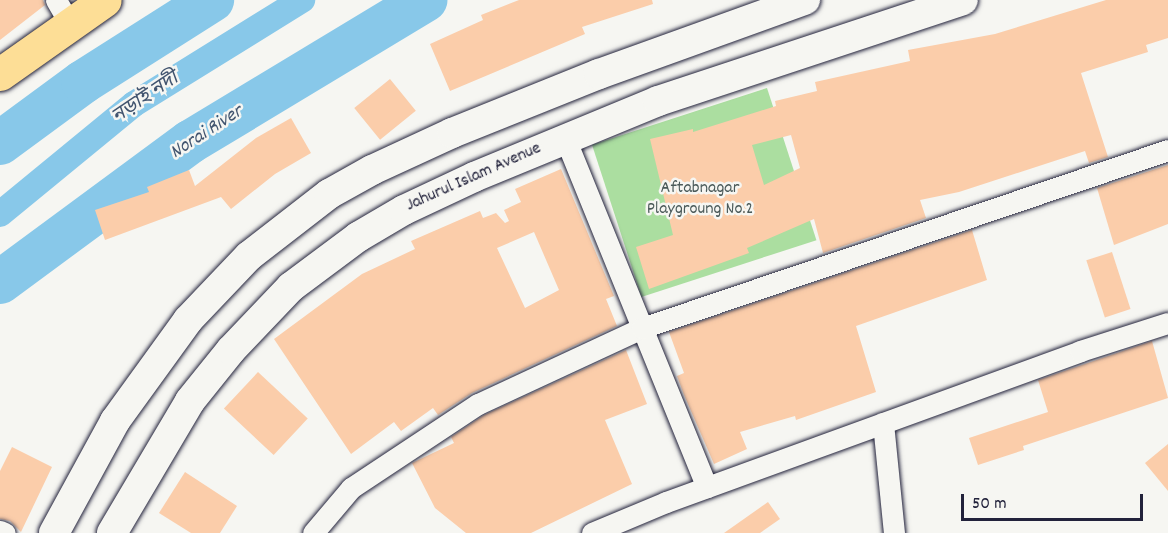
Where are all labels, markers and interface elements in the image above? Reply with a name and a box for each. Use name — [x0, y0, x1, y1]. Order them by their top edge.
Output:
water label: নড়াই নদী — [108, 68, 184, 130]
water label: Norai River — [166, 101, 248, 165]
street label: Jahurul Islam Avenue — [403, 139, 545, 217]
park label: Aftabnagar Playgroung No.2 — [647, 179, 753, 222]
scale bar — [964, 482, 1146, 520]
text: 50 m — [972, 492, 1007, 517]

